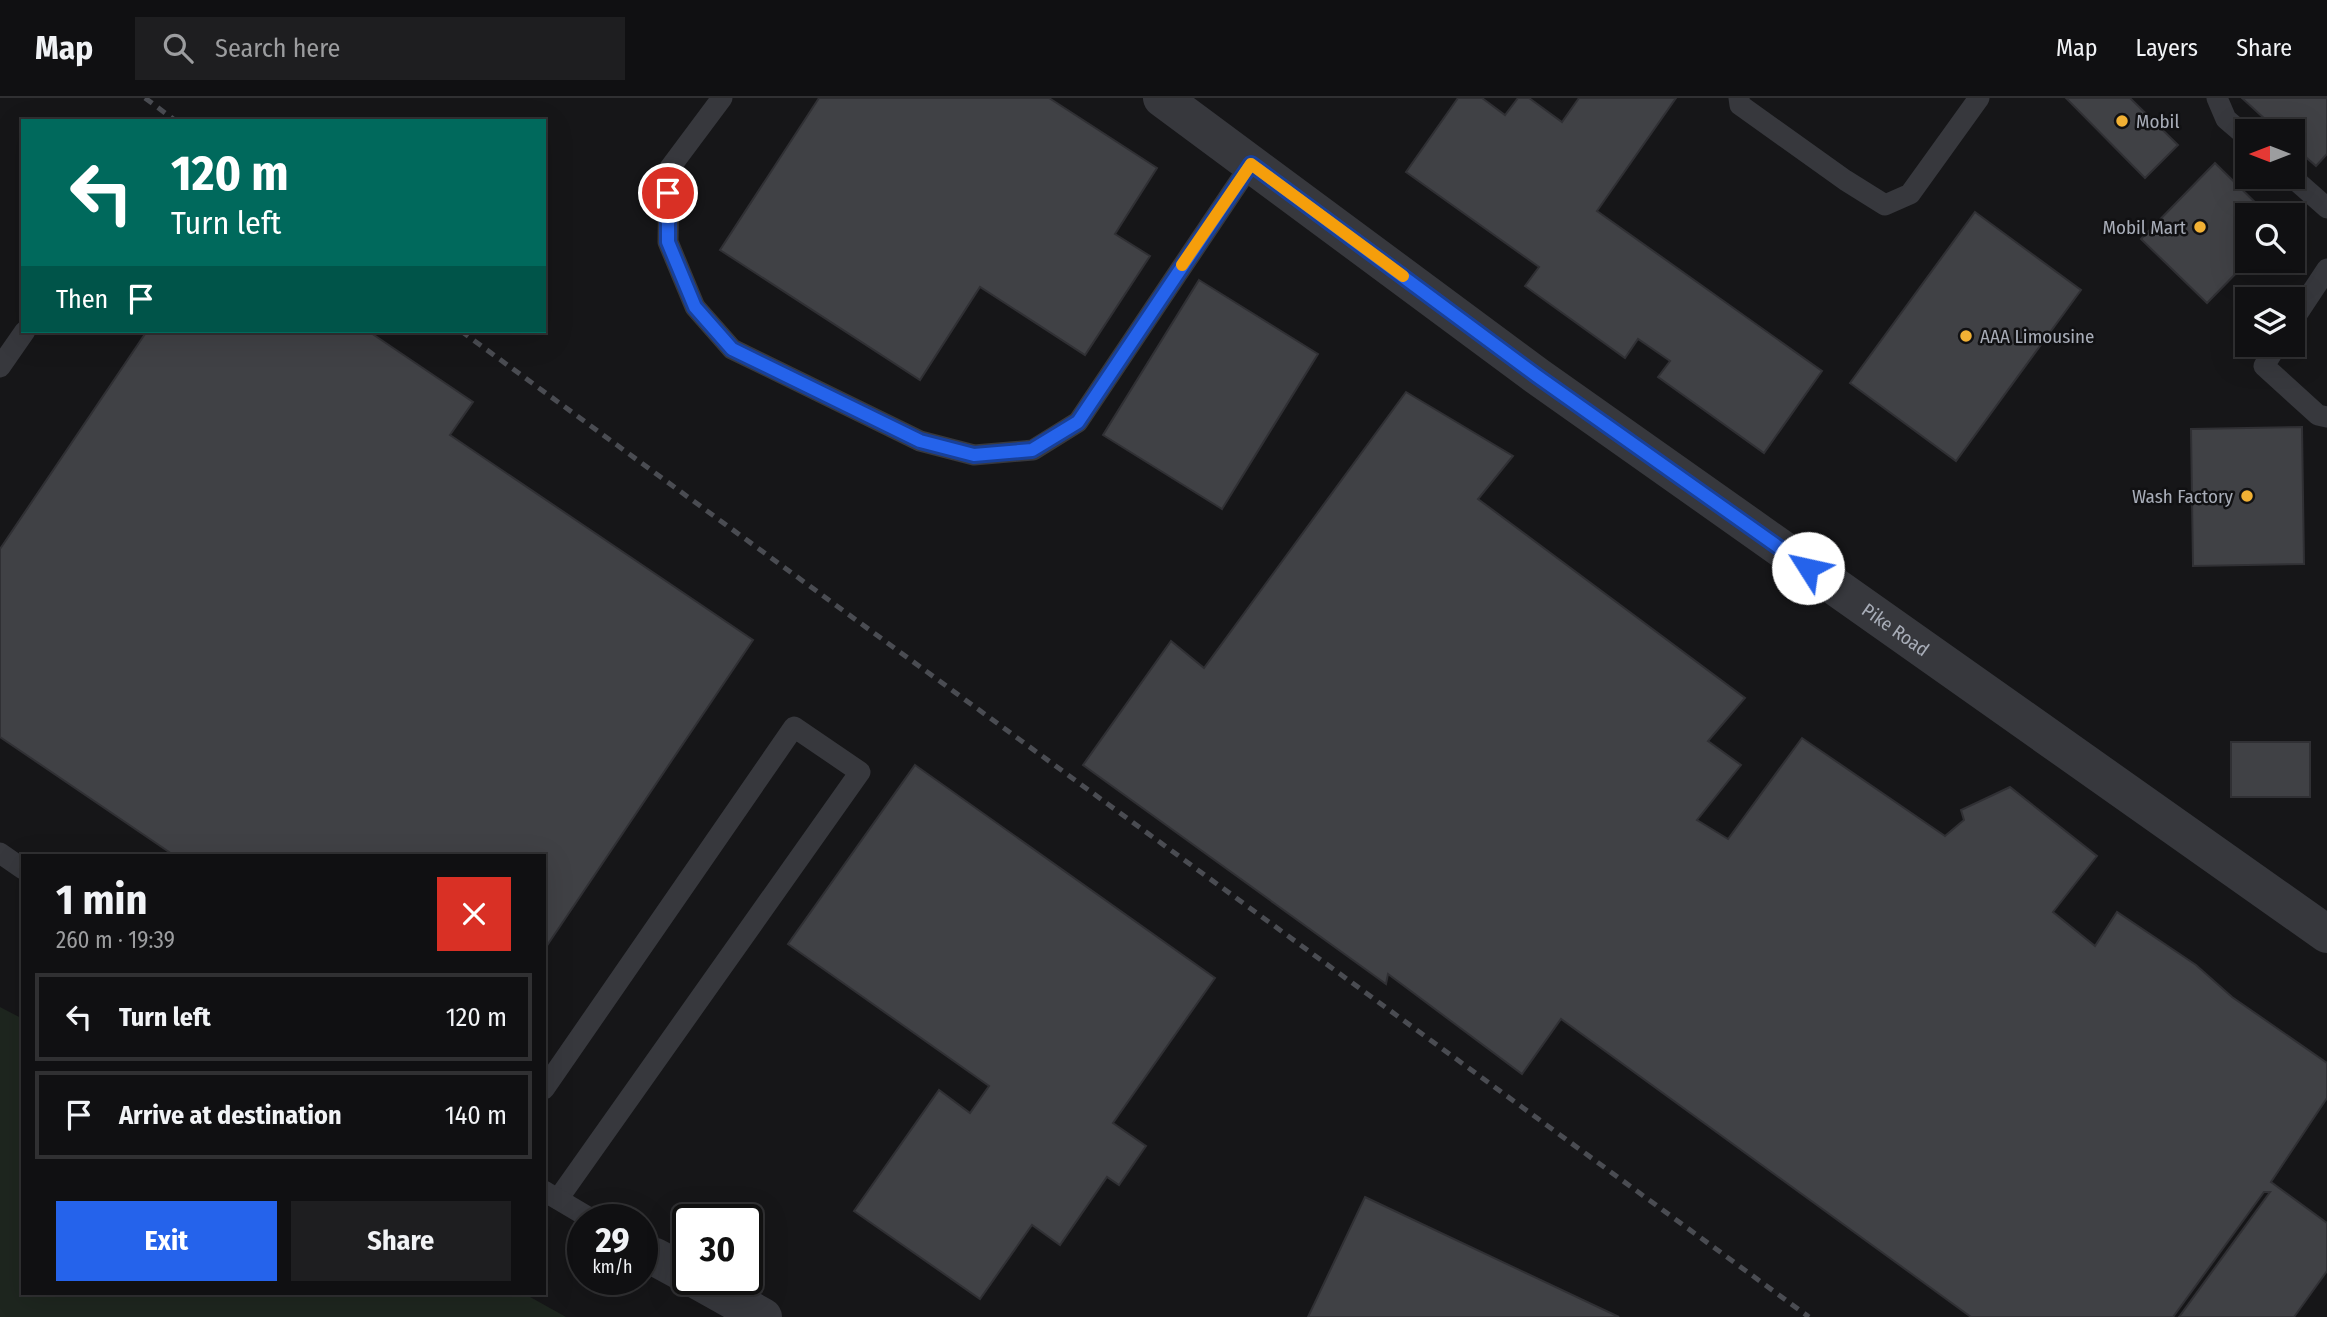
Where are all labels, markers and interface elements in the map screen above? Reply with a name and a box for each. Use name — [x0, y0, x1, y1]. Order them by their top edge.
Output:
search box — [135, 17, 625, 80]
text: Map — [35, 28, 93, 68]
icon: search — [159, 29, 197, 67]
text: Search here — [215, 33, 340, 64]
text: Map — [2056, 34, 2098, 62]
text: Layers — [2136, 34, 2198, 62]
text: Share — [2236, 34, 2292, 62]
place label: Mobil — [2136, 110, 2179, 133]
marker: Mobil — [2114, 113, 2130, 129]
north arrow — [2235, 119, 2305, 189]
map controls — [2235, 119, 2305, 357]
text: 120 m — [171, 144, 289, 203]
icon: left — [56, 147, 147, 238]
pin — [638, 163, 698, 223]
icon: arrive — [649, 174, 687, 212]
button: search — [2235, 203, 2305, 273]
text: Turn left — [171, 204, 281, 242]
place label: Mobil Mart — [2102, 216, 2187, 239]
marker: Mobil Mart — [2192, 219, 2208, 235]
icon: arrive — [122, 280, 160, 318]
text: Then — [56, 284, 108, 315]
button: layers — [2235, 287, 2305, 357]
place label: AAA Limousine — [1980, 325, 2095, 348]
marker: AAA Limousine — [1958, 328, 1974, 344]
place label: Wash Factory — [2132, 485, 2234, 508]
marker: Wash Factory — [2239, 488, 2255, 504]
position arrow — [1771, 531, 1845, 605]
street label: Pike Road — [1857, 598, 1933, 661]
text: 1 min — [56, 875, 147, 925]
button: close — [437, 877, 511, 951]
text: 260 m · 19:39 — [56, 926, 175, 954]
icon: left — [60, 998, 98, 1036]
text: Turn left — [119, 1002, 211, 1033]
text: 120 m — [446, 1002, 507, 1033]
icon: arrive — [60, 1096, 98, 1134]
text: Arrive at destination — [119, 1100, 342, 1131]
text: 140 m — [445, 1100, 507, 1131]
button: Exit — [56, 1201, 277, 1281]
button: Share — [291, 1201, 511, 1281]
speed limit sign: 30 — [672, 1204, 763, 1295]
text: 29 — [595, 1219, 630, 1261]
text: km/h — [592, 1256, 633, 1278]

